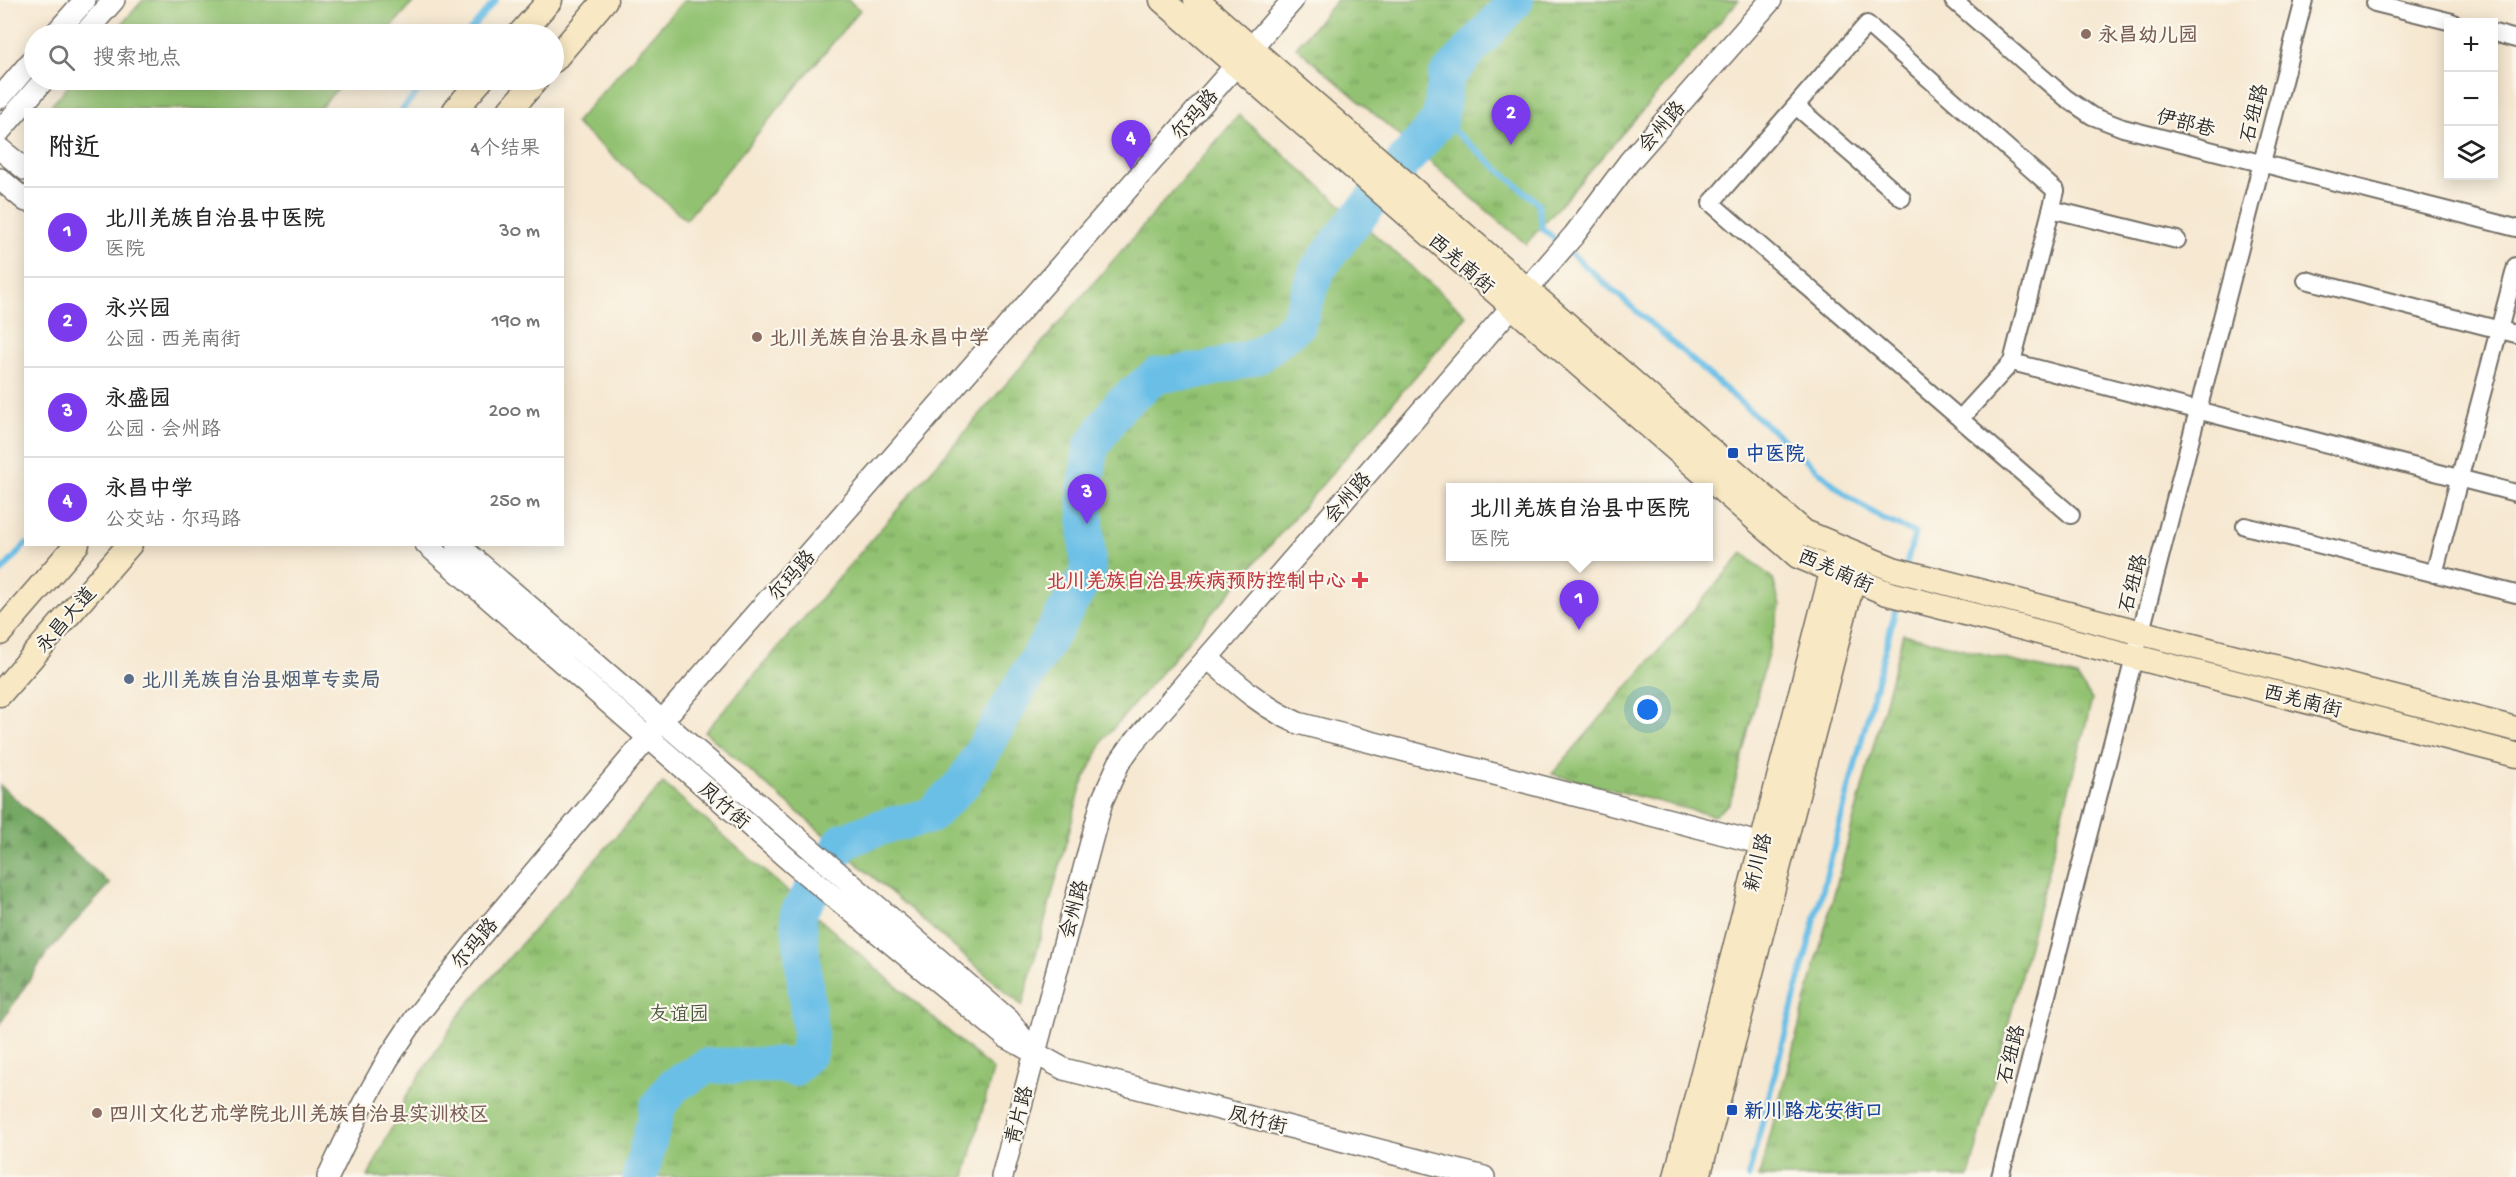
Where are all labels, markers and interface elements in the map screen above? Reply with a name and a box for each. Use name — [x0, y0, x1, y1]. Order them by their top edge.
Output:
map controls — [2444, 18, 2498, 180]
button: + — [2444, 18, 2498, 72]
search box — [24, 24, 564, 90]
place label: 永昌幼儿园 — [2098, 24, 2198, 49]
marker: 永昌幼儿园 — [2079, 27, 2093, 41]
icon: search — [45, 41, 78, 74]
text: 搜索地点 — [93, 47, 181, 73]
button: − — [2444, 72, 2498, 126]
street label: 石纽路 — [2236, 81, 2275, 146]
street label: 尔玛路 — [1167, 84, 1226, 146]
pin: 2 — [1492, 96, 1530, 145]
street label: 会州路 — [1634, 96, 1693, 158]
street label: 伊部巷 — [2153, 105, 2218, 144]
pin: 4 — [1112, 120, 1150, 170]
button: layers — [2444, 126, 2498, 180]
text: 附近 — [48, 135, 100, 166]
text: 4个结果 — [471, 139, 540, 162]
text: 北川羌族自治县中医院 — [105, 208, 325, 234]
text: 1 — [63, 221, 72, 244]
text: 30 m — [499, 221, 540, 244]
street label: 西羌南街 — [1422, 229, 1499, 301]
text: 医院 — [105, 240, 145, 263]
text: 永兴园 — [105, 298, 171, 324]
text: 2 — [63, 311, 72, 334]
text: 190 m — [492, 311, 540, 334]
place label: 北川羌族自治县永昌中学 — [769, 327, 989, 352]
text: 公园 · 西羌南街 — [105, 330, 241, 353]
marker: 北川羌族自治县永昌中学 — [750, 330, 764, 344]
text: 永盛园 — [105, 388, 171, 414]
text: 3 — [62, 401, 73, 424]
text: 200 m — [489, 401, 540, 424]
text: 公园 · 会州路 — [105, 420, 221, 443]
place label: 中医院 — [1745, 443, 1805, 468]
marker: 中医院 — [1726, 446, 1740, 460]
street label: 会州路 — [1320, 467, 1379, 529]
pin: 3 — [1068, 474, 1106, 524]
text: 永昌中学 — [105, 478, 193, 504]
popup — [1446, 483, 1713, 561]
text: 4 — [63, 491, 72, 514]
text: 250 m — [489, 491, 540, 514]
text: 北川羌族自治县中医院 — [1469, 498, 1690, 524]
text: 公交站 · 尔玛路 — [105, 510, 241, 533]
text: 医院 — [1469, 530, 1509, 553]
street label: 尔玛路 — [764, 545, 823, 607]
street label: 西羌南街 — [1793, 545, 1877, 600]
street label: 石纽路 — [2115, 550, 2155, 616]
place label: 北川羌族自治县疾病预防控制中心 — [1046, 570, 1346, 595]
marker: 北川羌族自治县疾病预防控制中心 — [1351, 571, 1369, 589]
pin: 1 — [1560, 580, 1598, 630]
street label: 永昌大道 — [31, 582, 103, 659]
place label: 北川羌族自治县烟草专卖局 — [141, 669, 381, 694]
marker: 北川羌族自治县烟草专卖局 — [122, 672, 136, 686]
street label: 西羌南街 — [2261, 681, 2344, 724]
your location — [1633, 695, 1662, 724]
street label: 凤竹街 — [693, 779, 754, 836]
street label: 新川路 — [1740, 830, 1779, 895]
street label: 会州路 — [1056, 876, 1096, 942]
street label: 尔玛路 — [447, 913, 505, 976]
park label: 友谊园 — [649, 1003, 709, 1028]
street label: 石纽路 — [1993, 1022, 2032, 1087]
street label: 青片路 — [1001, 1083, 1040, 1148]
place label: 新川路龙安街口 — [1744, 1100, 1884, 1125]
place label: 四川文化艺术学院北川羌族自治县实训校区 — [109, 1103, 489, 1128]
street label: 凤竹街 — [1225, 1103, 1289, 1141]
marker: 新川路龙安街口 — [1725, 1103, 1739, 1117]
marker: 四川文化艺术学院北川羌族自治县实训校区 — [90, 1106, 104, 1120]

